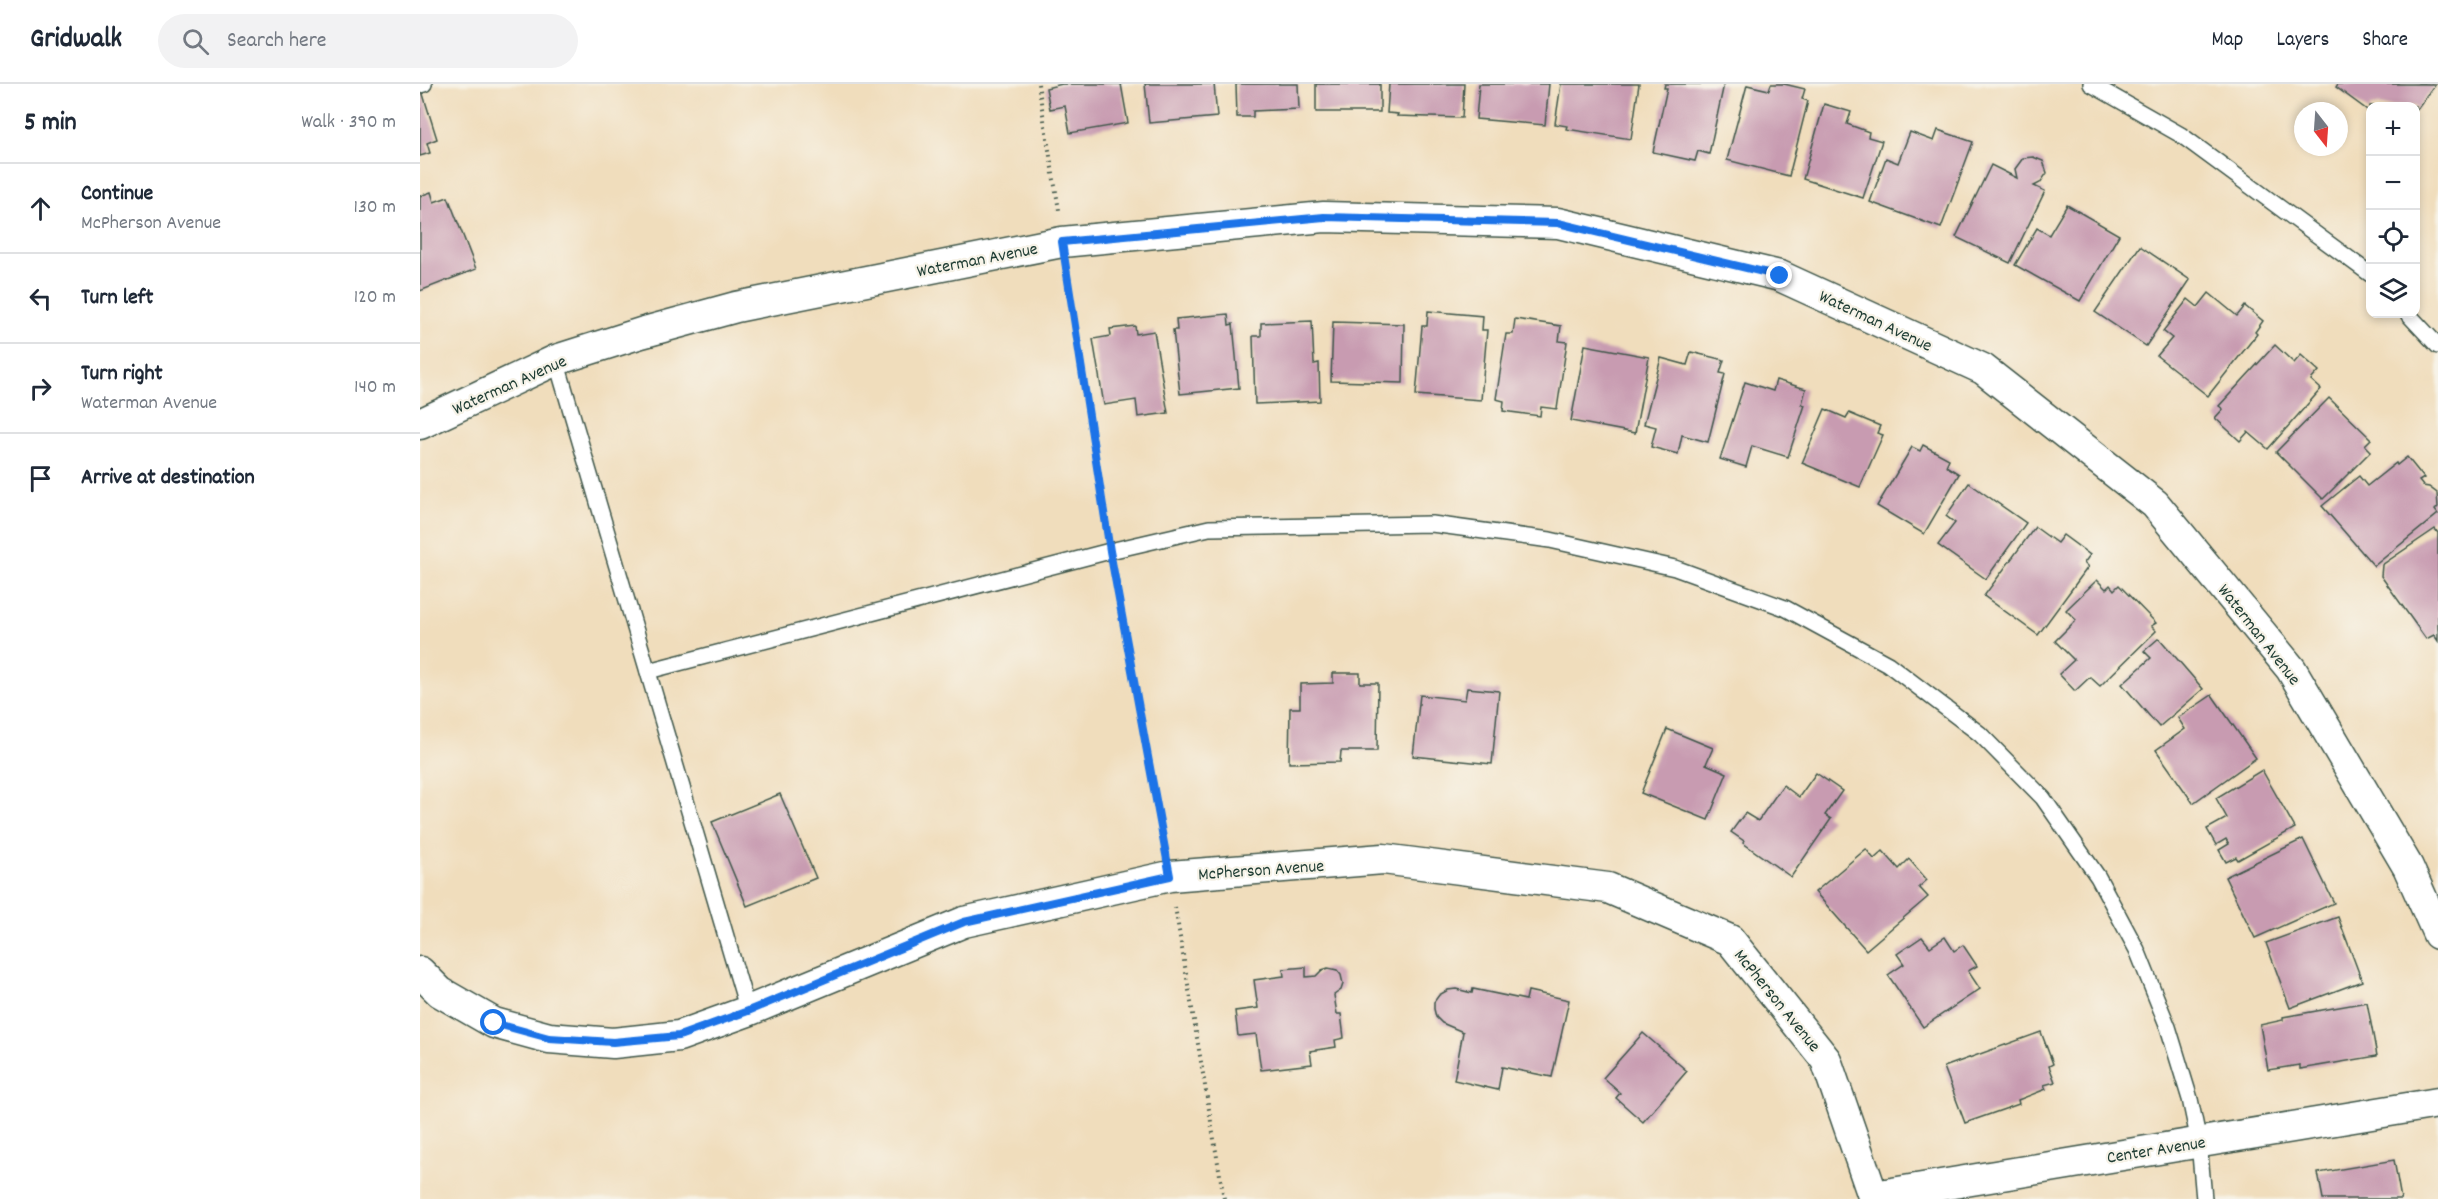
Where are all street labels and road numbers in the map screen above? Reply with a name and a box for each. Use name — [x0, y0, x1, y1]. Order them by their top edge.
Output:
street label: Waterman Avenue — [915, 237, 1040, 285]
street label: Waterman Avenue — [1814, 285, 1936, 360]
street label: Waterman Avenue — [449, 350, 571, 423]
street label: Waterman Avenue — [2210, 580, 2306, 692]
street label: McPherson Avenue — [1197, 855, 1325, 888]
street label: McPherson Avenue — [1727, 945, 1825, 1058]
street label: Center Avenue — [2105, 1131, 2208, 1172]

